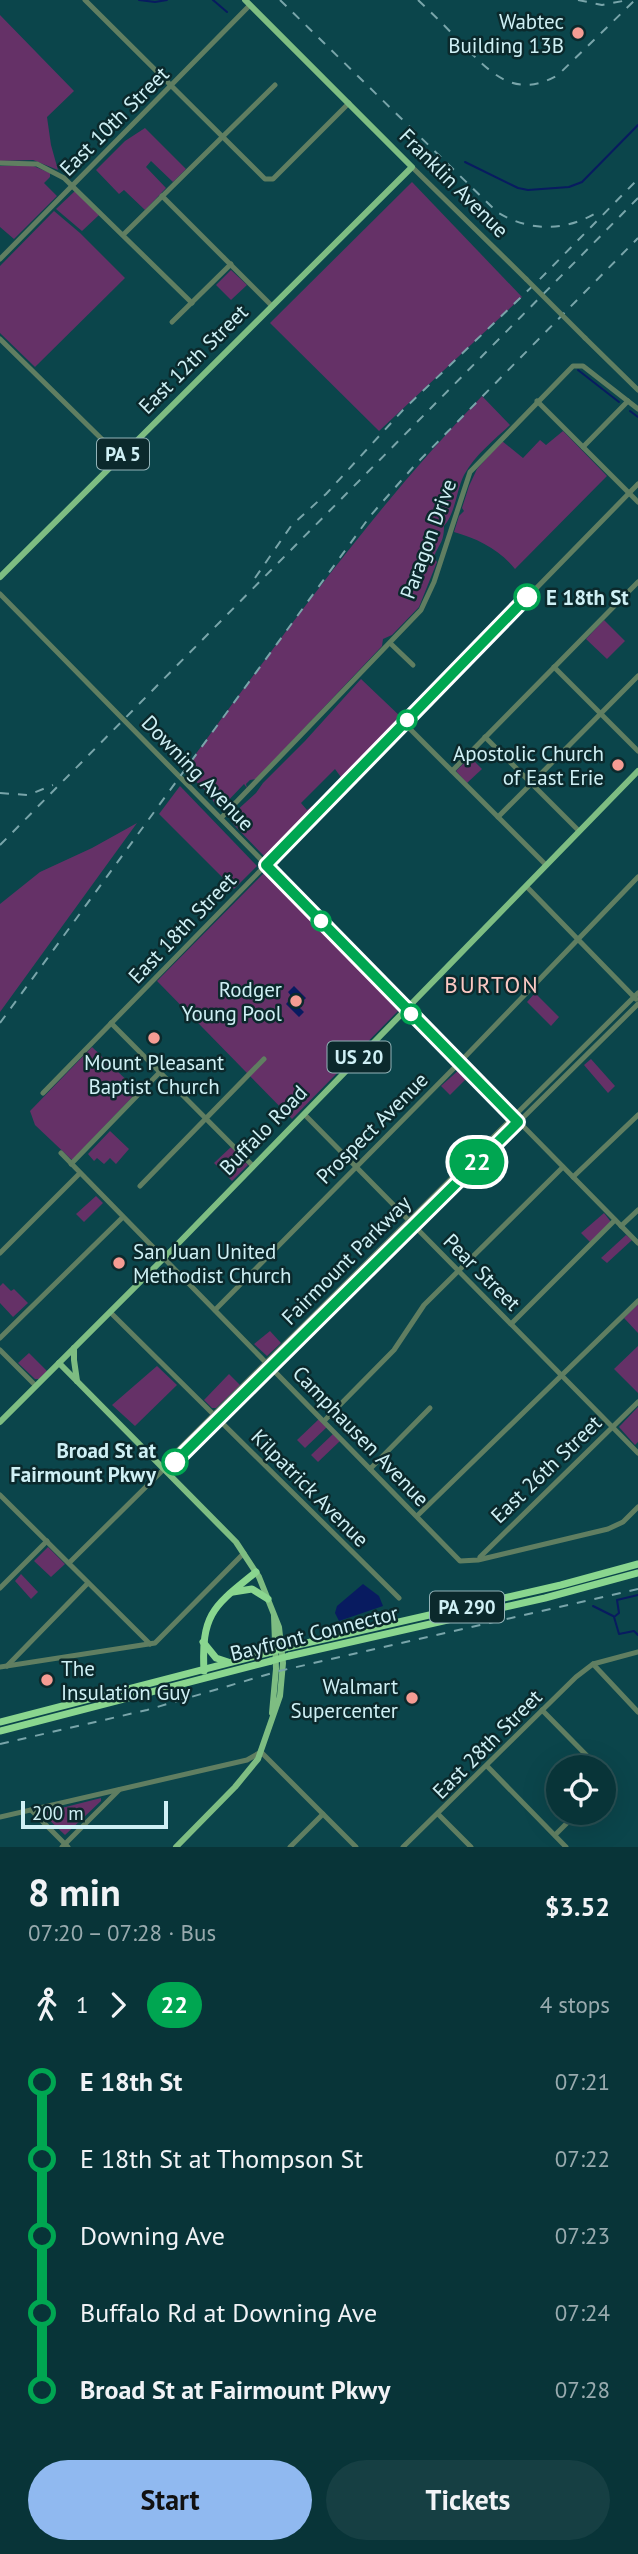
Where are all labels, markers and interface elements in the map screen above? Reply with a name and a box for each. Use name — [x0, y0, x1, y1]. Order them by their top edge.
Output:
place label: Wabtec Building 13B — [448, 8, 564, 59]
marker: Wabtec Building 13B — [570, 25, 586, 41]
street label: East 10th Street — [54, 61, 174, 181]
street label: Franklin Avenue — [394, 123, 514, 243]
street label: East 12th Street — [133, 299, 253, 419]
road number: PA 5 — [97, 438, 149, 470]
street label: Paragon Drive — [394, 475, 462, 603]
marker: E 18th St — [514, 584, 540, 610]
place label: E 18th St — [546, 584, 629, 611]
street label: Downing Avenue — [136, 709, 260, 837]
unlabelled marker — [397, 710, 417, 730]
place label: Apostolic Church of East Erie — [453, 740, 604, 791]
marker: Apostolic Church of East Erie — [610, 757, 626, 773]
street label: East 18th Street — [122, 867, 242, 989]
unlabelled marker — [311, 911, 331, 931]
district label: BURTON — [444, 970, 540, 999]
place label: Rodger Young Pool — [181, 976, 282, 1027]
marker: Rodger Young Pool — [288, 993, 304, 1009]
unlabelled marker — [401, 1004, 421, 1024]
marker: Mount Pleasant Baptist Church — [146, 1030, 162, 1046]
road number: US 20 — [328, 1042, 390, 1072]
place label: Mount Pleasant Baptist Church — [84, 1049, 224, 1100]
street label: Prospect Avenue — [310, 1066, 434, 1190]
street label: Buffalo Road — [213, 1079, 313, 1181]
line badge: 22 — [446, 1139, 508, 1185]
text: 22 — [463, 1146, 491, 1177]
street label: Fairmount Parkway — [276, 1189, 417, 1330]
street label: Pear Street — [438, 1228, 526, 1316]
place label: San Juan United Methodist Church — [133, 1238, 292, 1289]
marker: San Juan United Methodist Church — [111, 1255, 127, 1271]
street label: Camphausen Avenue — [287, 1360, 435, 1512]
street label: East 26th Street — [485, 1409, 607, 1529]
street label: Kilpatrick Avenue — [245, 1423, 375, 1553]
place label: Broad St at Fairmount Pkwy — [10, 1437, 157, 1488]
marker: Broad St at Fairmount Pkwy — [162, 1449, 188, 1475]
road number: PA 290 — [430, 1592, 504, 1623]
street label: Bayfront Connector — [227, 1599, 401, 1667]
place label: The Insulation Guy — [61, 1655, 191, 1706]
marker: The Insulation Guy — [39, 1672, 55, 1688]
place label: Walmart Supercenter — [291, 1673, 398, 1724]
street label: East 28th Street — [427, 1684, 547, 1804]
marker: Walmart Supercenter — [404, 1690, 420, 1706]
map controls — [546, 1755, 616, 1825]
button: locate — [546, 1755, 616, 1825]
scale bar — [21, 1798, 168, 1830]
text: 200 m — [32, 1801, 84, 1825]
text: 8 min — [28, 1867, 121, 1916]
text: $3.52 — [545, 1890, 610, 1923]
text: 07:20 – 07:28 · Bus — [28, 1918, 216, 1947]
icon: walk — [28, 1986, 66, 2024]
icon: forward — [99, 1986, 137, 2024]
text: 22 — [161, 1989, 188, 2020]
text: 1 — [76, 1990, 89, 2019]
text: 4 stops — [540, 1990, 610, 2019]
text: E 18th St — [80, 2065, 182, 2098]
text: 07:21 — [555, 2067, 610, 2096]
text: E 18th St at Thompson St — [80, 2142, 363, 2175]
text: 07:22 — [555, 2144, 610, 2173]
text: Downing Ave — [80, 2219, 225, 2252]
text: 07:23 — [555, 2221, 610, 2250]
text: Buffalo Rd at Downing Ave — [80, 2296, 377, 2329]
text: 07:24 — [555, 2298, 610, 2327]
text: Broad St at Fairmount Pkwy — [80, 2373, 391, 2406]
text: 07:28 — [555, 2375, 610, 2404]
button: Start — [28, 2460, 312, 2540]
button: Tickets — [326, 2460, 610, 2540]

